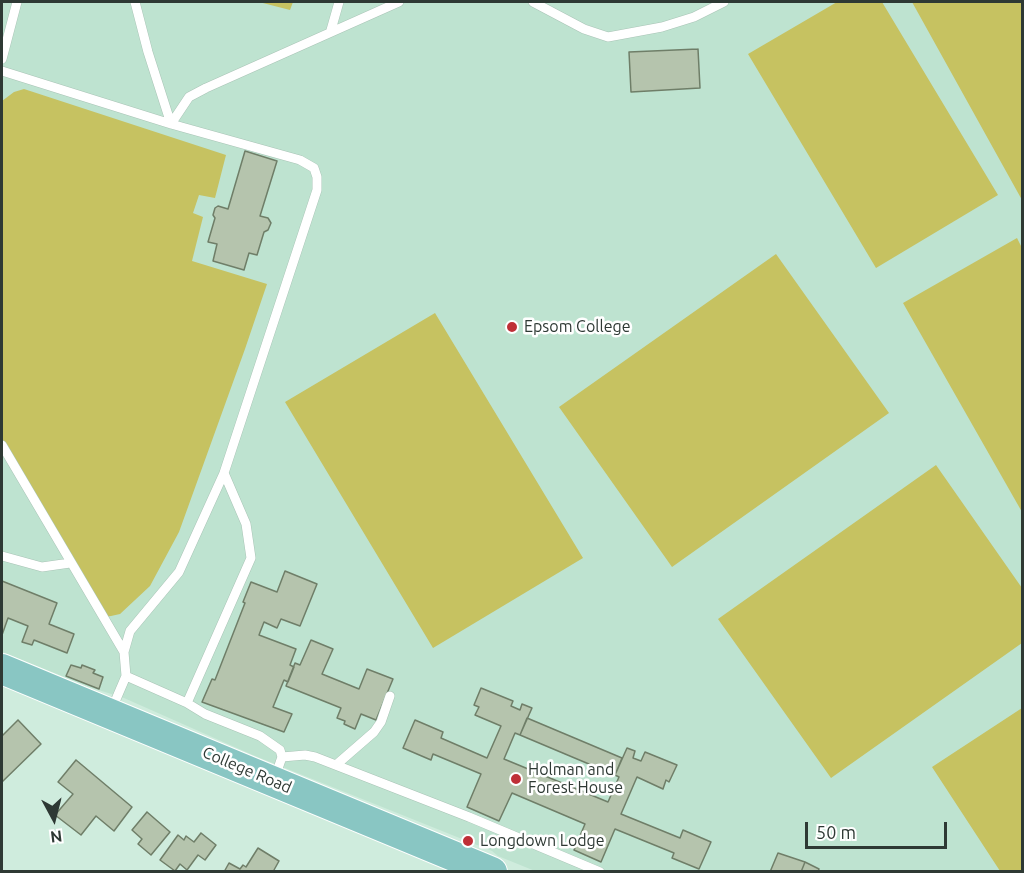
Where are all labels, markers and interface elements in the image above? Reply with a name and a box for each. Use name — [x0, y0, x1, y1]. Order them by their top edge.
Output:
place label: Epsom College — [524, 317, 631, 337]
marker: Epsom College — [505, 320, 519, 334]
street label: College Road — [200, 743, 294, 797]
place label: Holman and Forest House — [528, 760, 623, 798]
marker: Holman and Forest House — [509, 772, 523, 786]
north arrow — [24, 789, 84, 849]
scale bar — [808, 810, 950, 848]
text: 50 m — [816, 822, 856, 842]
text: N — [49, 827, 63, 847]
place label: Longdown Lodge — [480, 831, 605, 851]
marker: Longdown Lodge — [461, 834, 475, 848]

